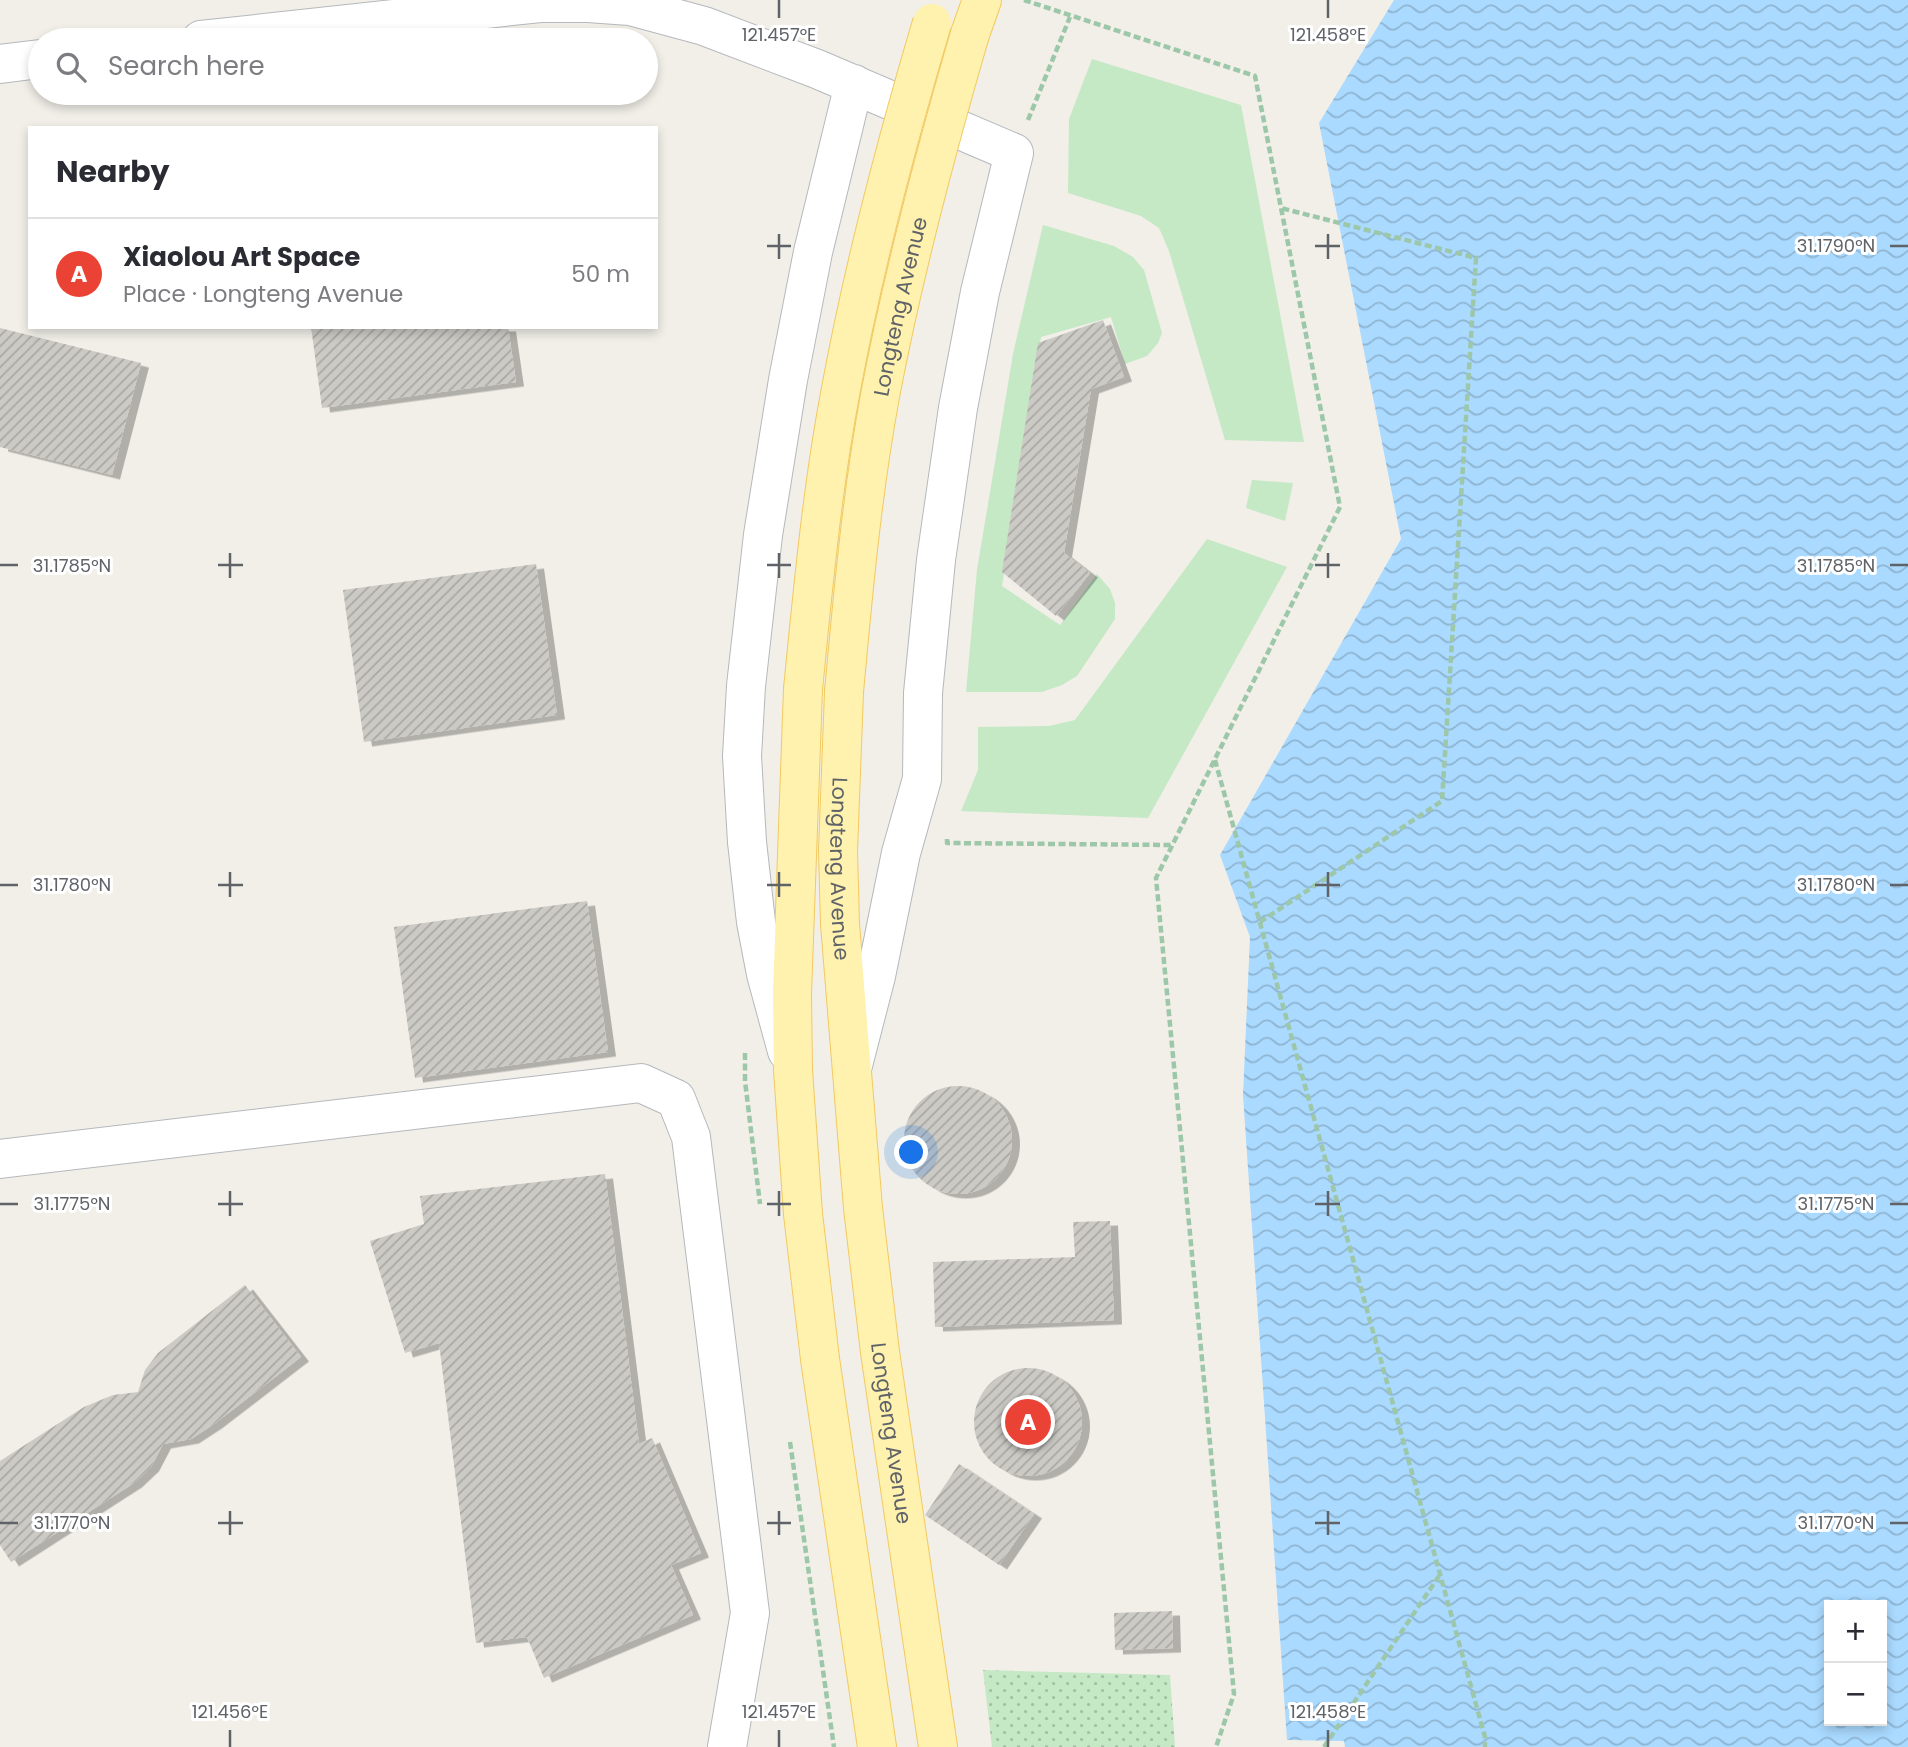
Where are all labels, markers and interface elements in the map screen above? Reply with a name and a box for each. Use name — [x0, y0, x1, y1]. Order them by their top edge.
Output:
text: 121.457°E — [742, 22, 816, 47]
text: 121.458°E — [1290, 22, 1366, 47]
search box — [28, 28, 658, 105]
icon: search — [52, 48, 90, 86]
text: Search here — [108, 48, 265, 84]
text: Nearby — [56, 150, 170, 193]
street label: Longteng Avenue — [866, 214, 934, 399]
text: 31.1790°N — [1797, 233, 1875, 258]
text: Xiaolou Art Space — [123, 239, 360, 275]
text: A — [71, 258, 87, 290]
text: 50 m — [571, 258, 630, 290]
text: Place · Longteng Avenue — [123, 278, 403, 310]
text: 31.1785°N — [33, 553, 111, 578]
text: 31.1785°N — [1797, 553, 1875, 578]
street label: Longteng Avenue — [823, 777, 857, 961]
text: 31.1780°N — [33, 872, 111, 897]
text: 31.1780°N — [1797, 872, 1875, 897]
your location — [894, 1135, 928, 1169]
text: 31.1775°N — [34, 1191, 110, 1216]
text: 31.1775°N — [1798, 1191, 1874, 1216]
street label: Longteng Avenue — [864, 1341, 920, 1526]
pin: A — [1005, 1396, 1051, 1448]
text: 31.1770°N — [34, 1510, 110, 1535]
text: 31.1770°N — [1798, 1510, 1874, 1535]
map controls — [1824, 1600, 1887, 1726]
button: + — [1824, 1600, 1887, 1663]
button: − — [1824, 1663, 1887, 1726]
text: 121.456°E — [192, 1699, 268, 1724]
text: 121.457°E — [742, 1699, 816, 1724]
text: 121.458°E — [1290, 1699, 1366, 1724]

